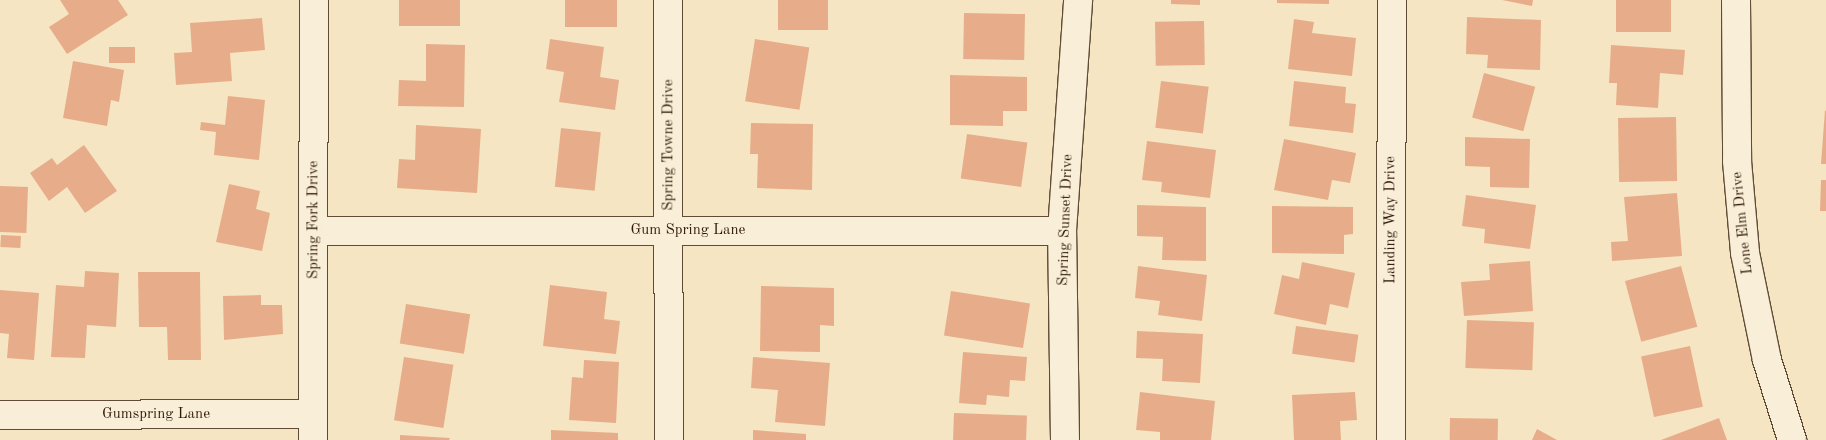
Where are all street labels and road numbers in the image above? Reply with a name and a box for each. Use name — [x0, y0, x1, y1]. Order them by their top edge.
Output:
street label: Spring Towne Drive — [660, 79, 678, 211]
street label: Spring Sunset Drive — [1055, 154, 1077, 286]
street label: Landing Way Drive — [1382, 156, 1400, 284]
street label: Spring Fork Drive — [305, 161, 323, 279]
street label: Lone Elm Drive — [1729, 171, 1757, 275]
street label: Gum Spring Lane — [630, 222, 746, 240]
street label: Gumspring Lane — [102, 406, 210, 424]

